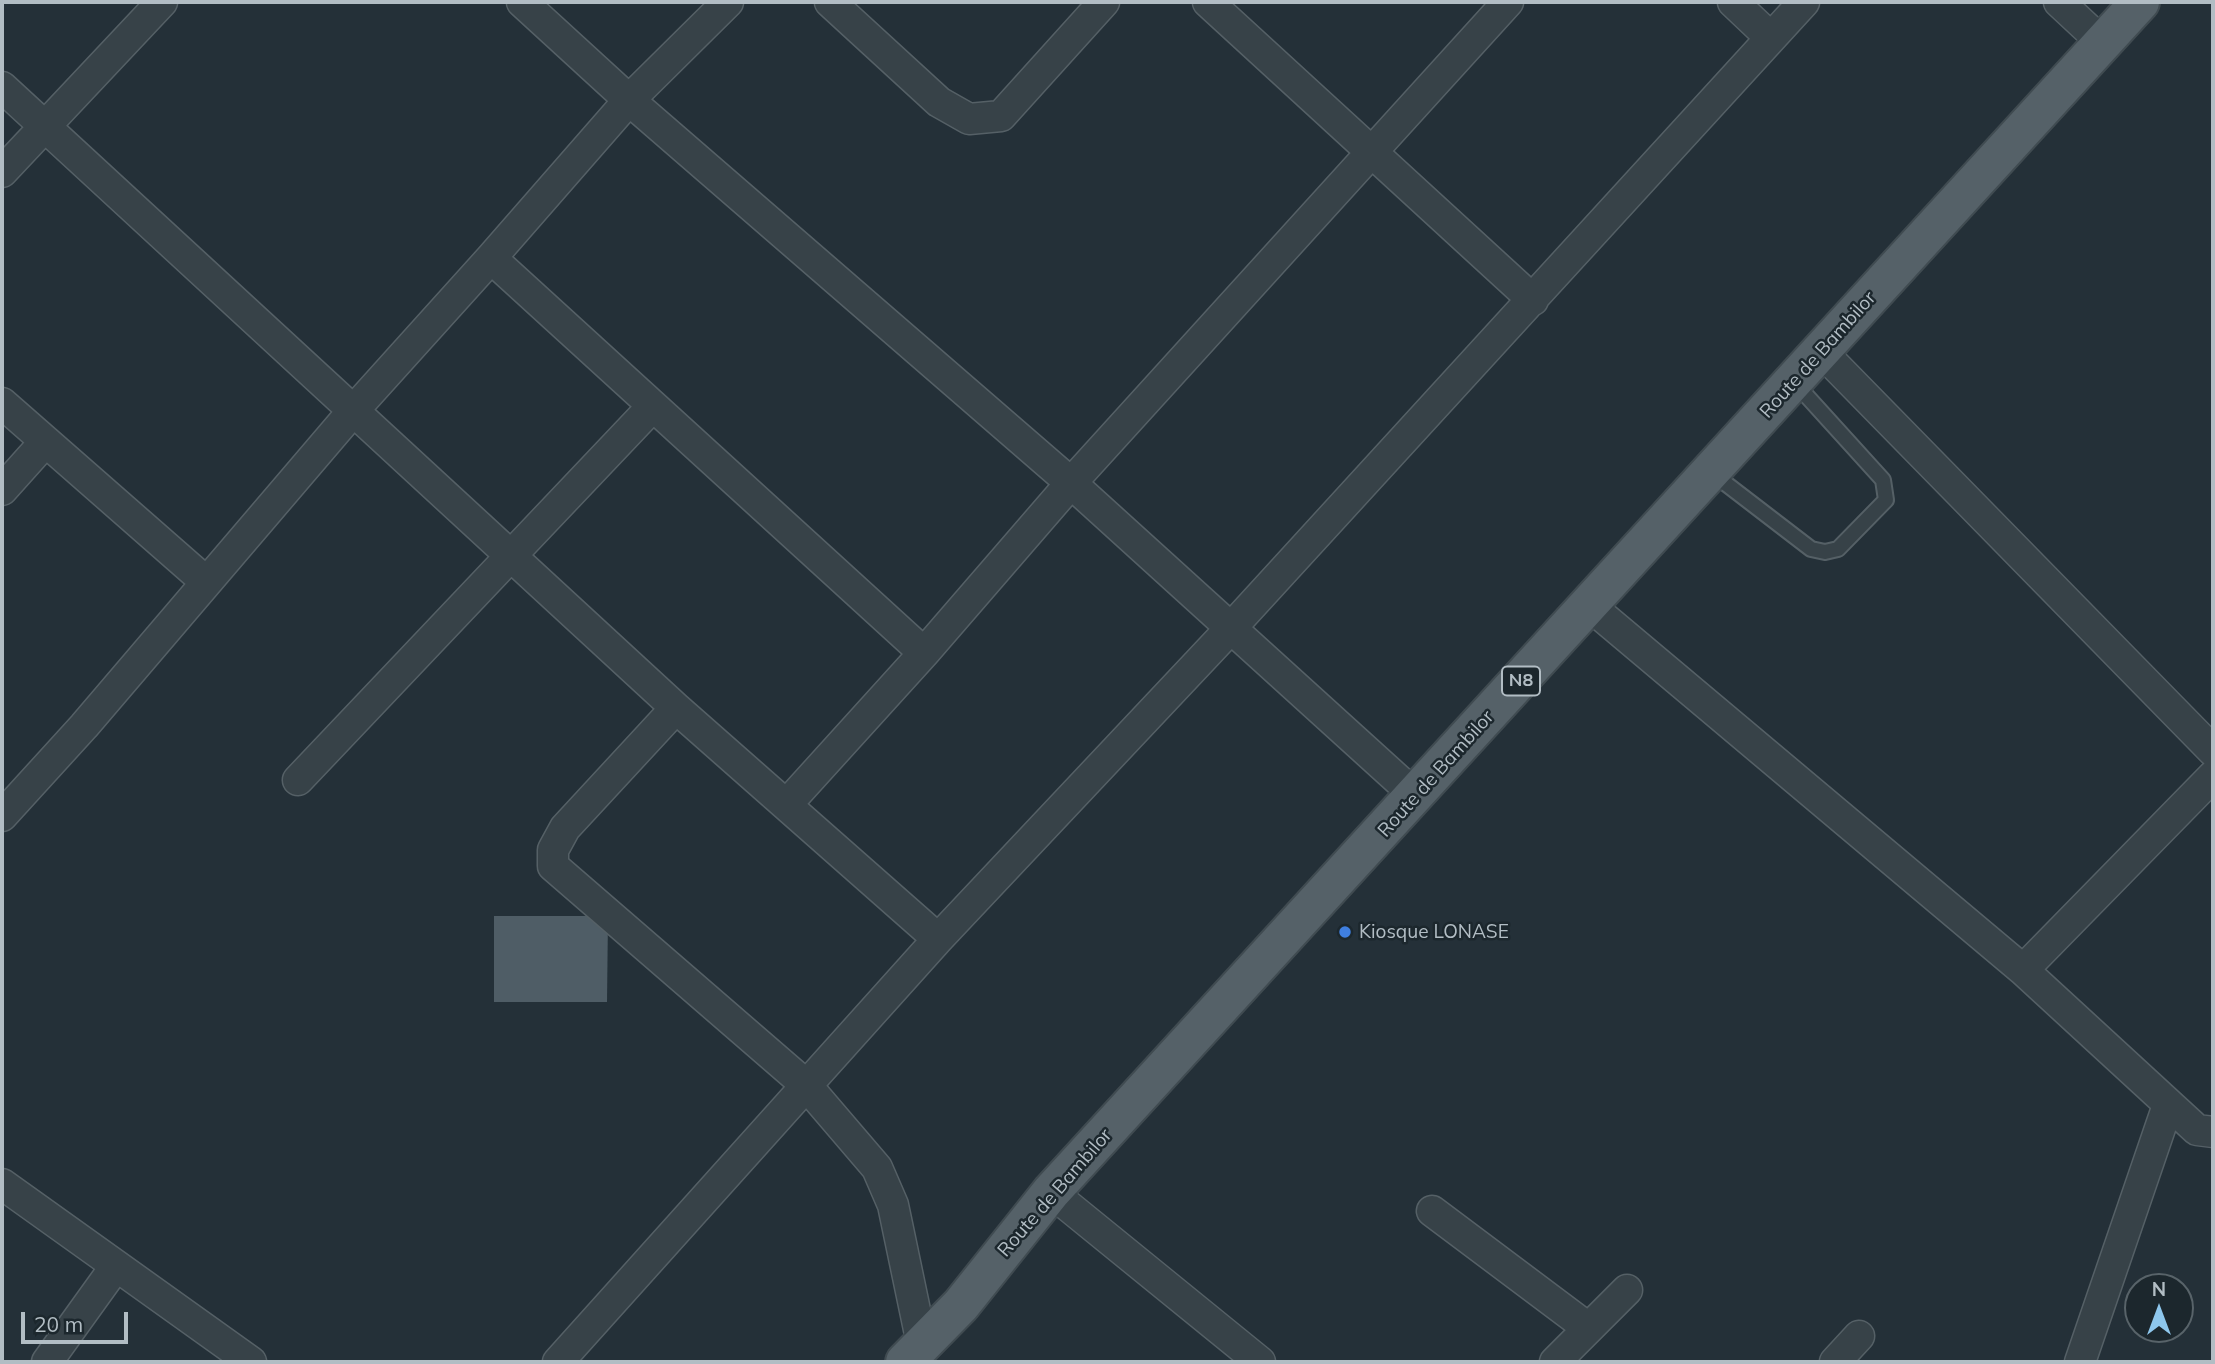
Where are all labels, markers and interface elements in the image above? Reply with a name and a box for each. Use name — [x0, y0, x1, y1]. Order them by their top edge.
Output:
street label: Route de Bambilor — [1755, 287, 1881, 423]
road number: N8 — [1502, 666, 1540, 696]
street label: Route de Bambilor — [1373, 706, 1499, 842]
place label: Kiosque LONASE — [1359, 921, 1509, 943]
marker: Kiosque LONASE — [1337, 924, 1353, 940]
street label: Route de Bambilor — [993, 1124, 1117, 1262]
north arrow — [2124, 1273, 2194, 1343]
text: N — [2152, 1277, 2166, 1301]
scale bar — [24, 1298, 131, 1342]
text: 20 m — [34, 1311, 83, 1337]

